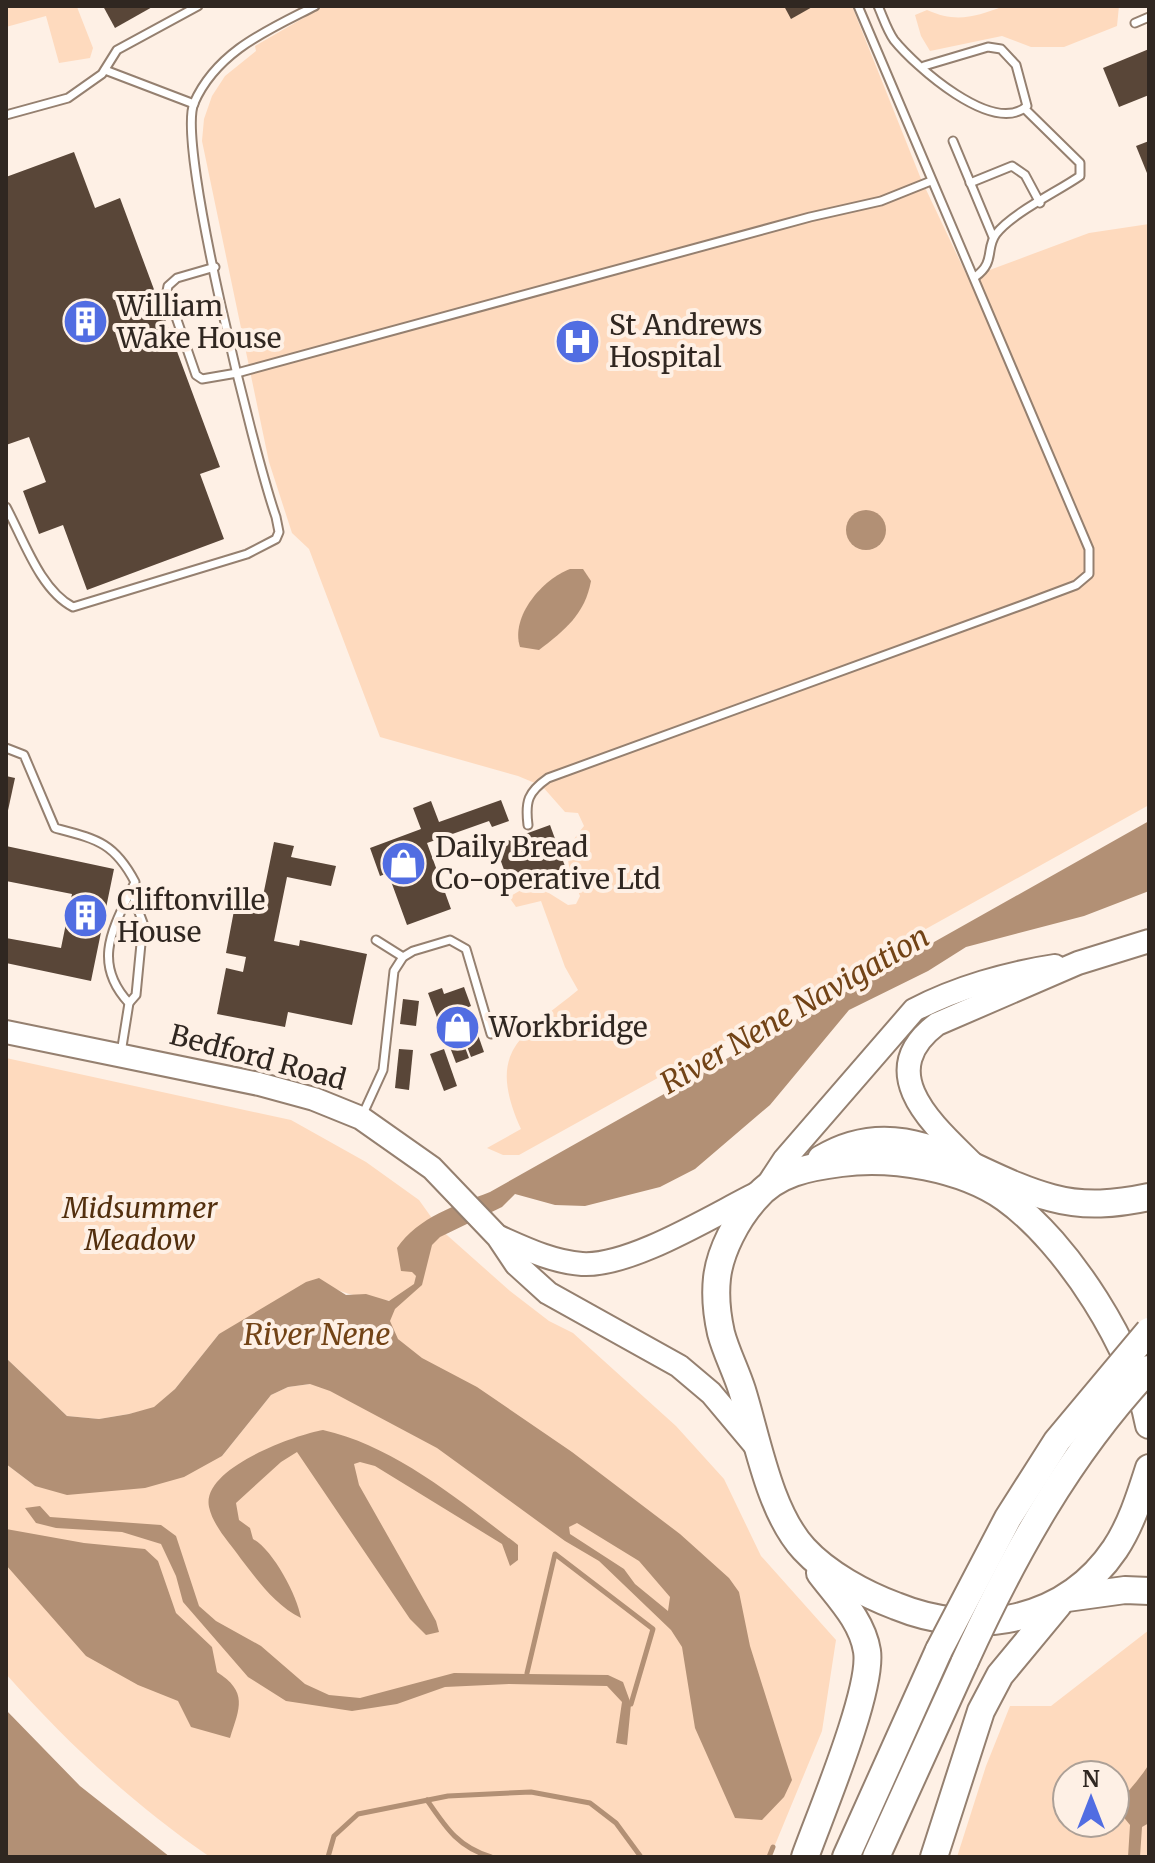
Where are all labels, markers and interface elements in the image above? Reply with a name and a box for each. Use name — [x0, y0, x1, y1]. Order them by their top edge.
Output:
place label: William Wake House — [116, 288, 281, 356]
building icon: William Wake House — [62, 298, 110, 346]
place label: St Andrews Hospital — [609, 307, 763, 375]
hospital icon: St Andrews Hospital — [554, 317, 602, 365]
place label: Daily Bread Co-operative Ltd — [435, 829, 661, 897]
shop icon: Daily Bread Co-operative Ltd — [380, 839, 428, 887]
place label: Cliftonville House — [117, 882, 265, 950]
building icon: Cliftonville House — [62, 892, 110, 940]
water label: River Nene Navigation — [653, 917, 936, 1102]
shop icon: Workbridge — [434, 1003, 482, 1051]
place label: Workbridge — [488, 1009, 648, 1045]
street label: Bedford Road — [166, 1016, 350, 1098]
park label: Midsummer Meadow — [61, 1190, 218, 1258]
water label: River Nene — [243, 1315, 391, 1353]
north arrow — [1051, 1759, 1131, 1839]
text: N — [1082, 1765, 1100, 1793]

